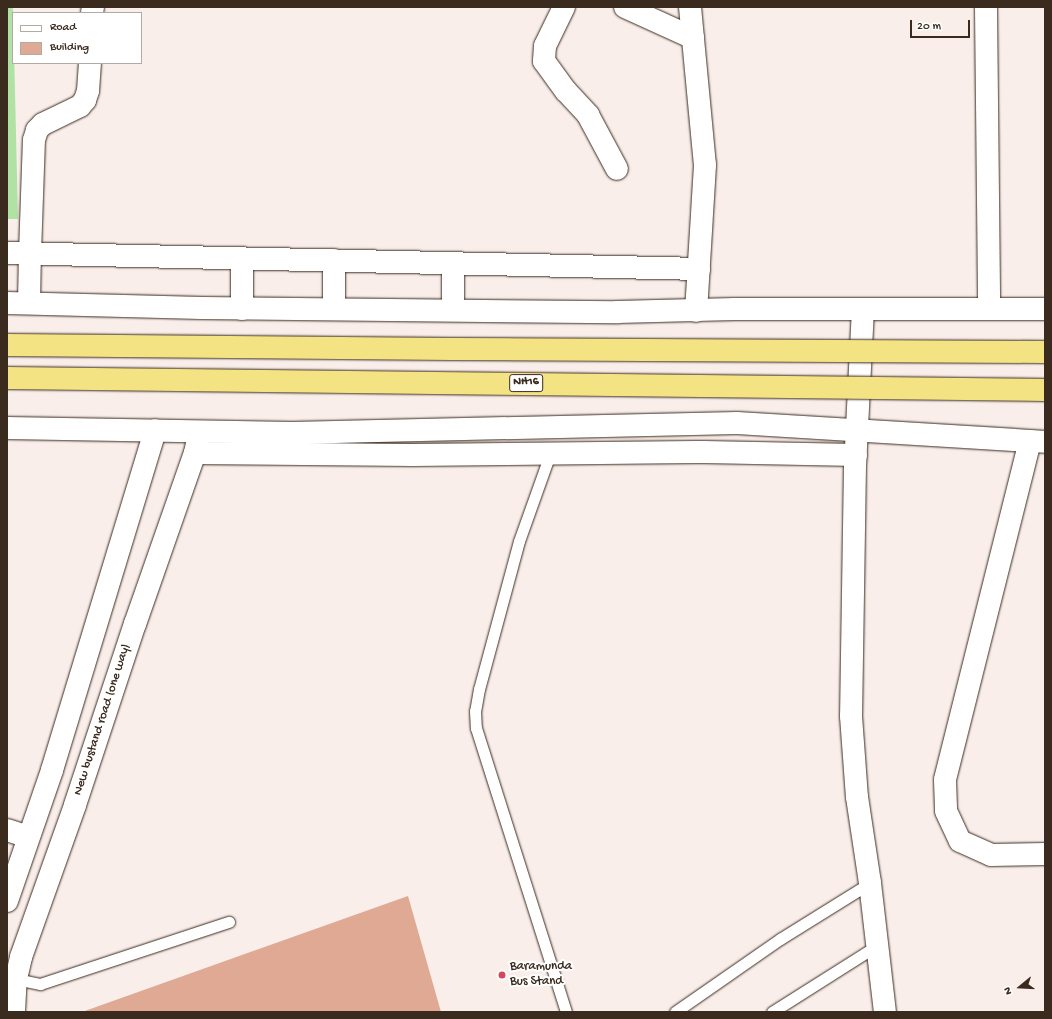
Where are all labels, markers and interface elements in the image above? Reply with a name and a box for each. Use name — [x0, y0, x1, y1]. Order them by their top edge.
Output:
legend — [12, 12, 142, 64]
scale bar — [912, 12, 972, 38]
text: 20 m — [917, 20, 941, 34]
text: Road — [50, 21, 76, 35]
text: Building — [50, 41, 89, 55]
road number: NH16 — [509, 373, 543, 393]
street label: New bustand road (one way) — [71, 642, 135, 798]
place label: Baramunda Bus Stand — [510, 960, 572, 991]
north arrow — [1000, 967, 1040, 1007]
marker: Baramunda Bus Stand — [497, 970, 507, 980]
text: N — [1002, 985, 1015, 996]

